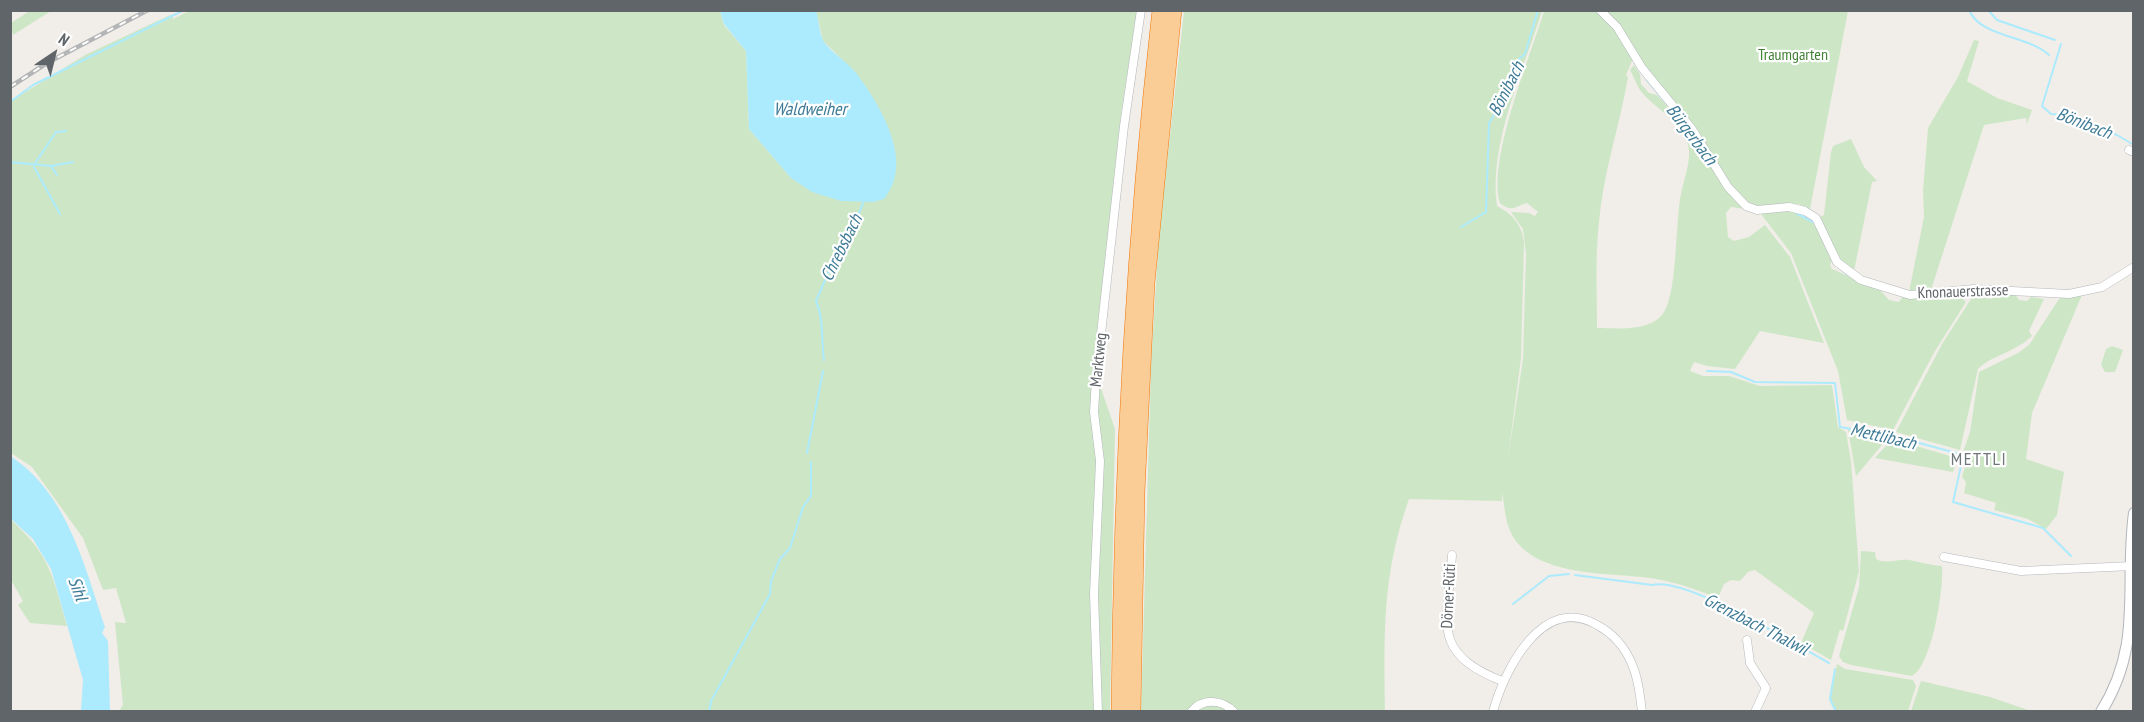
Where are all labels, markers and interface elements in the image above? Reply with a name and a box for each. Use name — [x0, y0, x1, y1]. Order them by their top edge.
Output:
north arrow — [24, 24, 84, 84]
text: N — [55, 29, 74, 50]
park label: Traumgarten — [1758, 45, 1828, 65]
water label: Bönibach — [1484, 59, 1530, 119]
water label: Waldweiher — [774, 99, 846, 121]
water label: Bürgerbach — [1661, 100, 1721, 170]
water label: Bönibach — [2053, 104, 2115, 144]
water label: Chrebsbach — [817, 211, 867, 285]
street label: Knonauerstrasse — [1917, 281, 2009, 303]
street label: Marktweg — [1087, 332, 1111, 388]
water label: Mettlibach — [1848, 419, 1918, 455]
district label: METTLI — [1951, 449, 2007, 471]
street label: Dörner-Rüti — [1438, 563, 1460, 629]
water label: Sihl — [63, 574, 91, 604]
water label: Grenzbach Thalwil — [1700, 589, 1812, 661]

